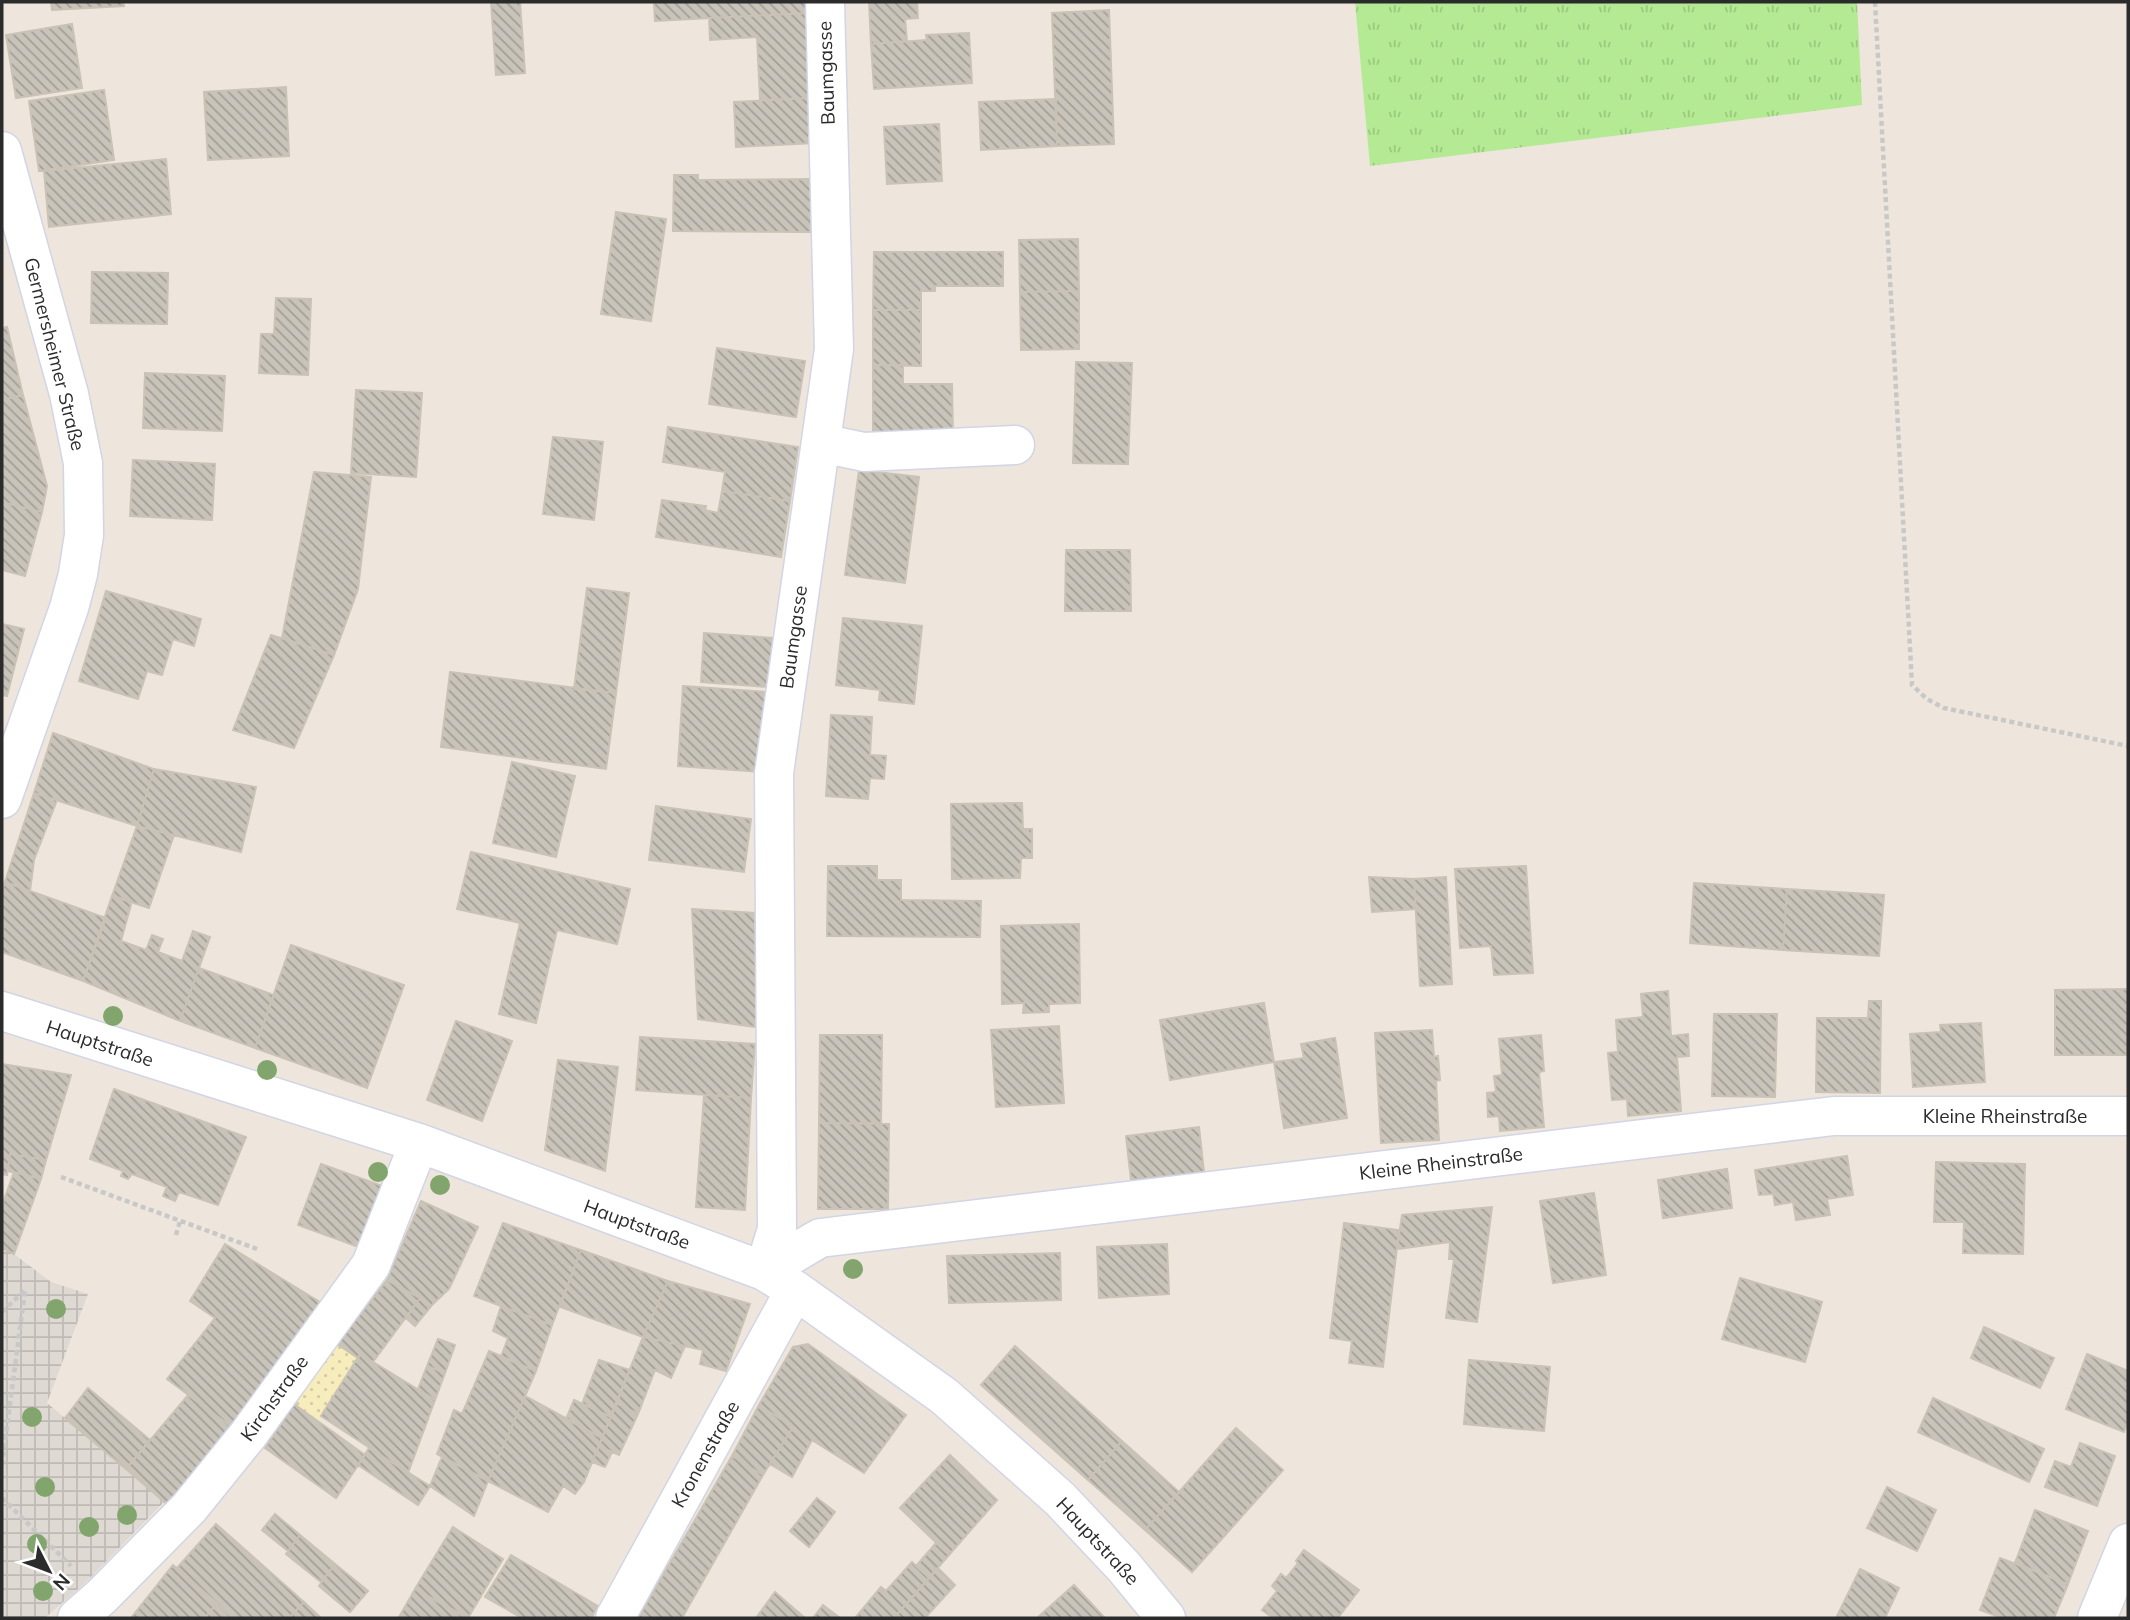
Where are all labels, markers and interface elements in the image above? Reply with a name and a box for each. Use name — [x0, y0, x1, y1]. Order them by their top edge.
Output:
street label: Baumgasse — [812, 21, 840, 125]
street label: Germersheimer Straße — [19, 255, 91, 453]
street label: Baumgasse — [774, 584, 812, 690]
street label: Hauptstraße — [43, 1014, 157, 1072]
street label: Kleine Rheinstraße — [1923, 1104, 2087, 1128]
street label: Kleine Rheinstraße — [1358, 1141, 1524, 1185]
street label: Hauptstraße — [581, 1194, 693, 1254]
street label: Kirchstraße — [235, 1350, 313, 1446]
street label: Kronenstraße — [666, 1396, 744, 1512]
street label: Hauptstraße — [1051, 1492, 1145, 1590]
north arrow — [14, 1536, 84, 1606]
text: N — [48, 1569, 75, 1596]

